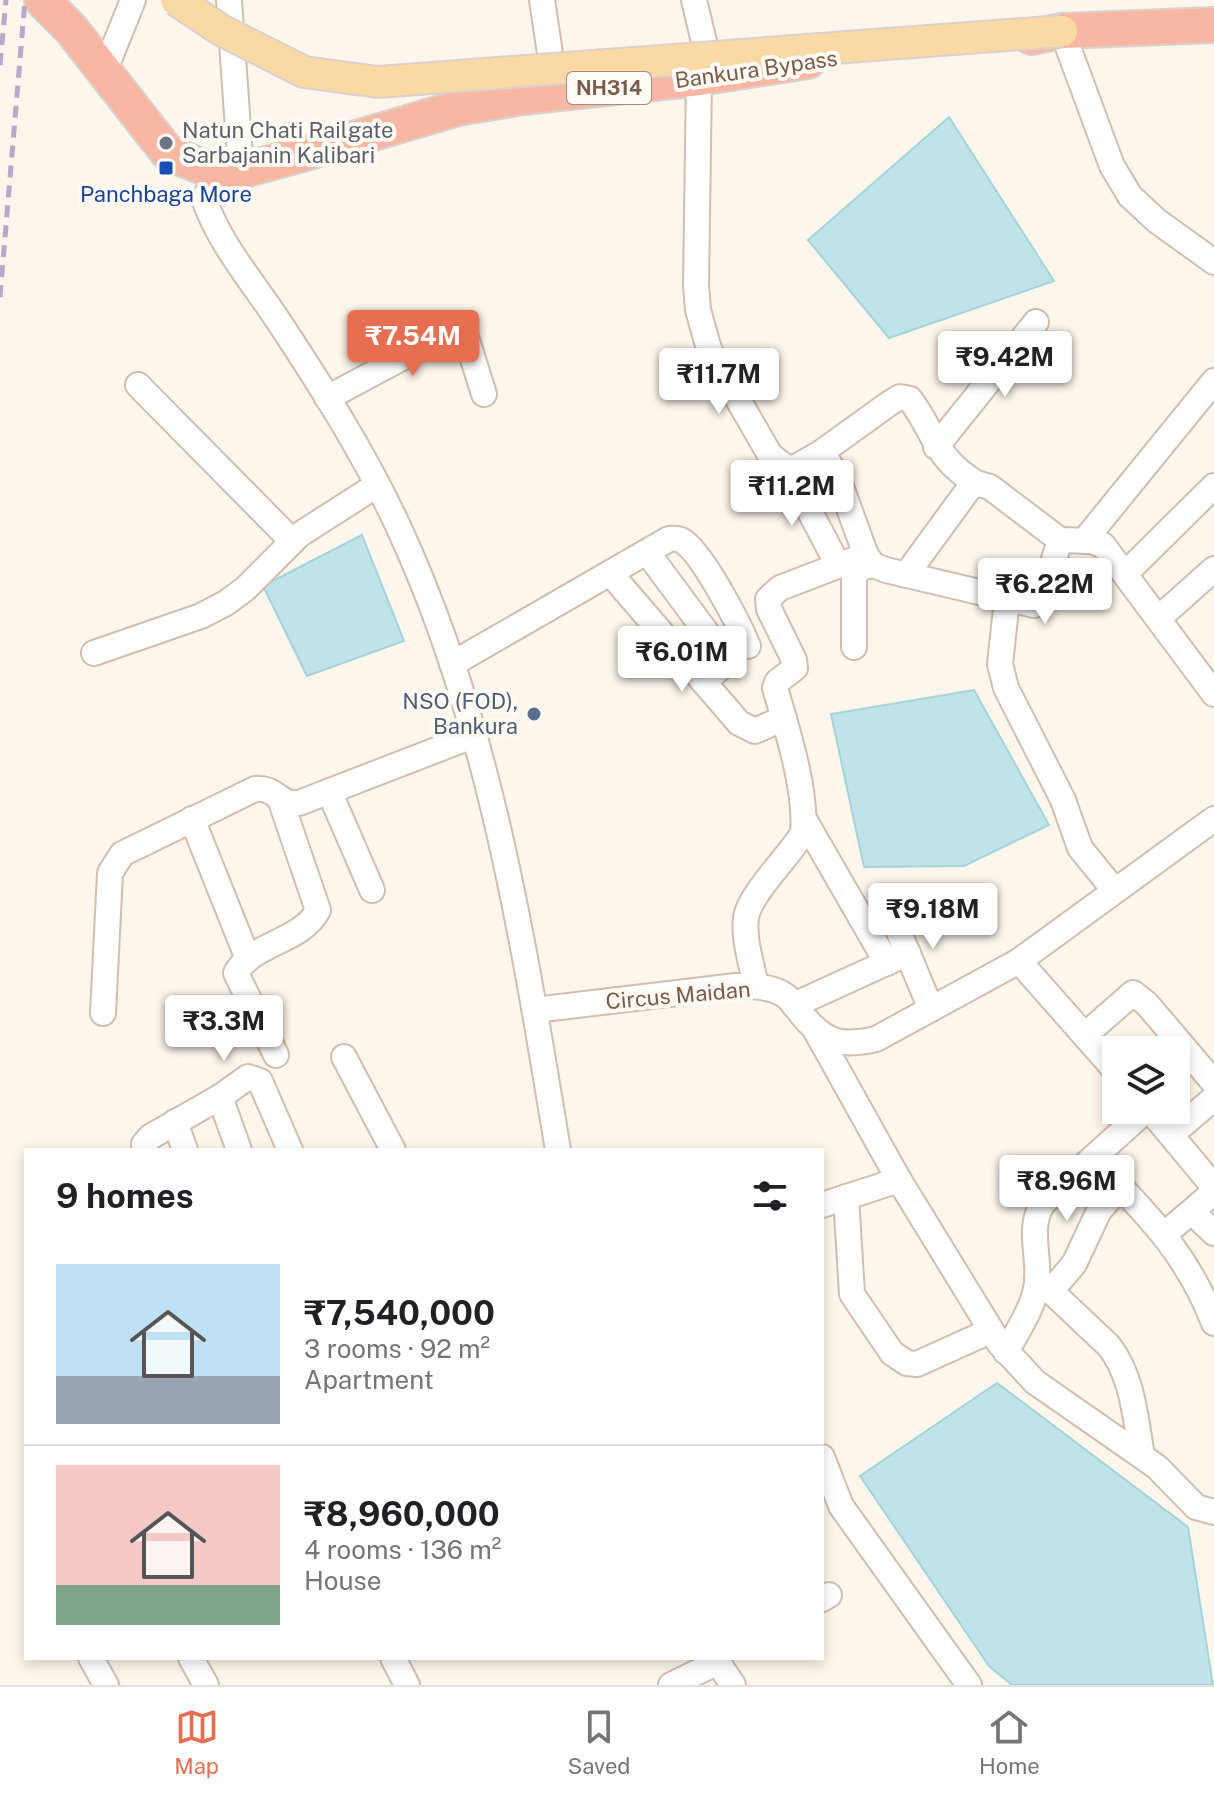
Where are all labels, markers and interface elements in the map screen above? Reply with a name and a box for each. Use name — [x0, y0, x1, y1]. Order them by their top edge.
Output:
street label: Bankura Bypass — [673, 45, 839, 93]
road number: NH314 — [567, 72, 651, 104]
place label: Natun Chati Railgate Sarbajanin Kalibari — [182, 117, 394, 168]
marker: Natun Chati Railgate Sarbajanin Kalibari — [157, 134, 175, 152]
marker: Panchbaga More — [157, 159, 175, 177]
place label: Panchbaga More — [80, 181, 252, 207]
pin: ₹7.54M — [348, 310, 478, 378]
text: ₹7.54M — [365, 320, 461, 351]
pin: ₹9.42M — [940, 331, 1070, 399]
text: ₹9.42M — [956, 341, 1054, 372]
pin: ₹11.7M — [654, 348, 784, 416]
text: ₹11.7M — [677, 358, 761, 389]
pin: ₹11.2M — [727, 460, 857, 528]
text: ₹11.2M — [749, 470, 835, 501]
pin: ₹6.22M — [980, 558, 1110, 626]
text: ₹6.22M — [996, 568, 1094, 599]
pin: ₹6.01M — [617, 626, 747, 694]
text: ₹6.01M — [636, 636, 728, 667]
place label: NSO (FOD), Bankura — [402, 688, 518, 739]
marker: NSO (FOD), Bankura — [525, 705, 543, 723]
pin: ₹9.18M — [868, 883, 998, 951]
text: ₹9.18M — [886, 893, 980, 924]
street label: Circus Maidan — [605, 976, 751, 1014]
pin: ₹3.3M — [168, 995, 280, 1063]
text: ₹3.3M — [183, 1005, 265, 1036]
map controls — [1102, 1036, 1190, 1124]
button: layers — [1102, 1036, 1190, 1124]
pin: ₹8.96M — [1002, 1155, 1132, 1223]
text: ₹8.96M — [1017, 1165, 1117, 1196]
icon: filters — [748, 1174, 792, 1218]
text: 9 homes — [56, 1176, 194, 1216]
text: ₹7,540,000 — [304, 1293, 495, 1333]
icon: home — [120, 1296, 216, 1392]
text: 3 rooms · 92 m² — [304, 1333, 490, 1364]
text: Apartment — [304, 1364, 434, 1395]
text: ₹8,960,000 — [304, 1494, 500, 1534]
icon: home — [120, 1497, 216, 1593]
text: 4 rooms · 136 m² — [304, 1534, 501, 1565]
text: House — [304, 1565, 381, 1596]
tab: Map — [174, 1705, 219, 1779]
tab: Saved — [568, 1705, 630, 1779]
tab: Home — [979, 1705, 1040, 1779]

